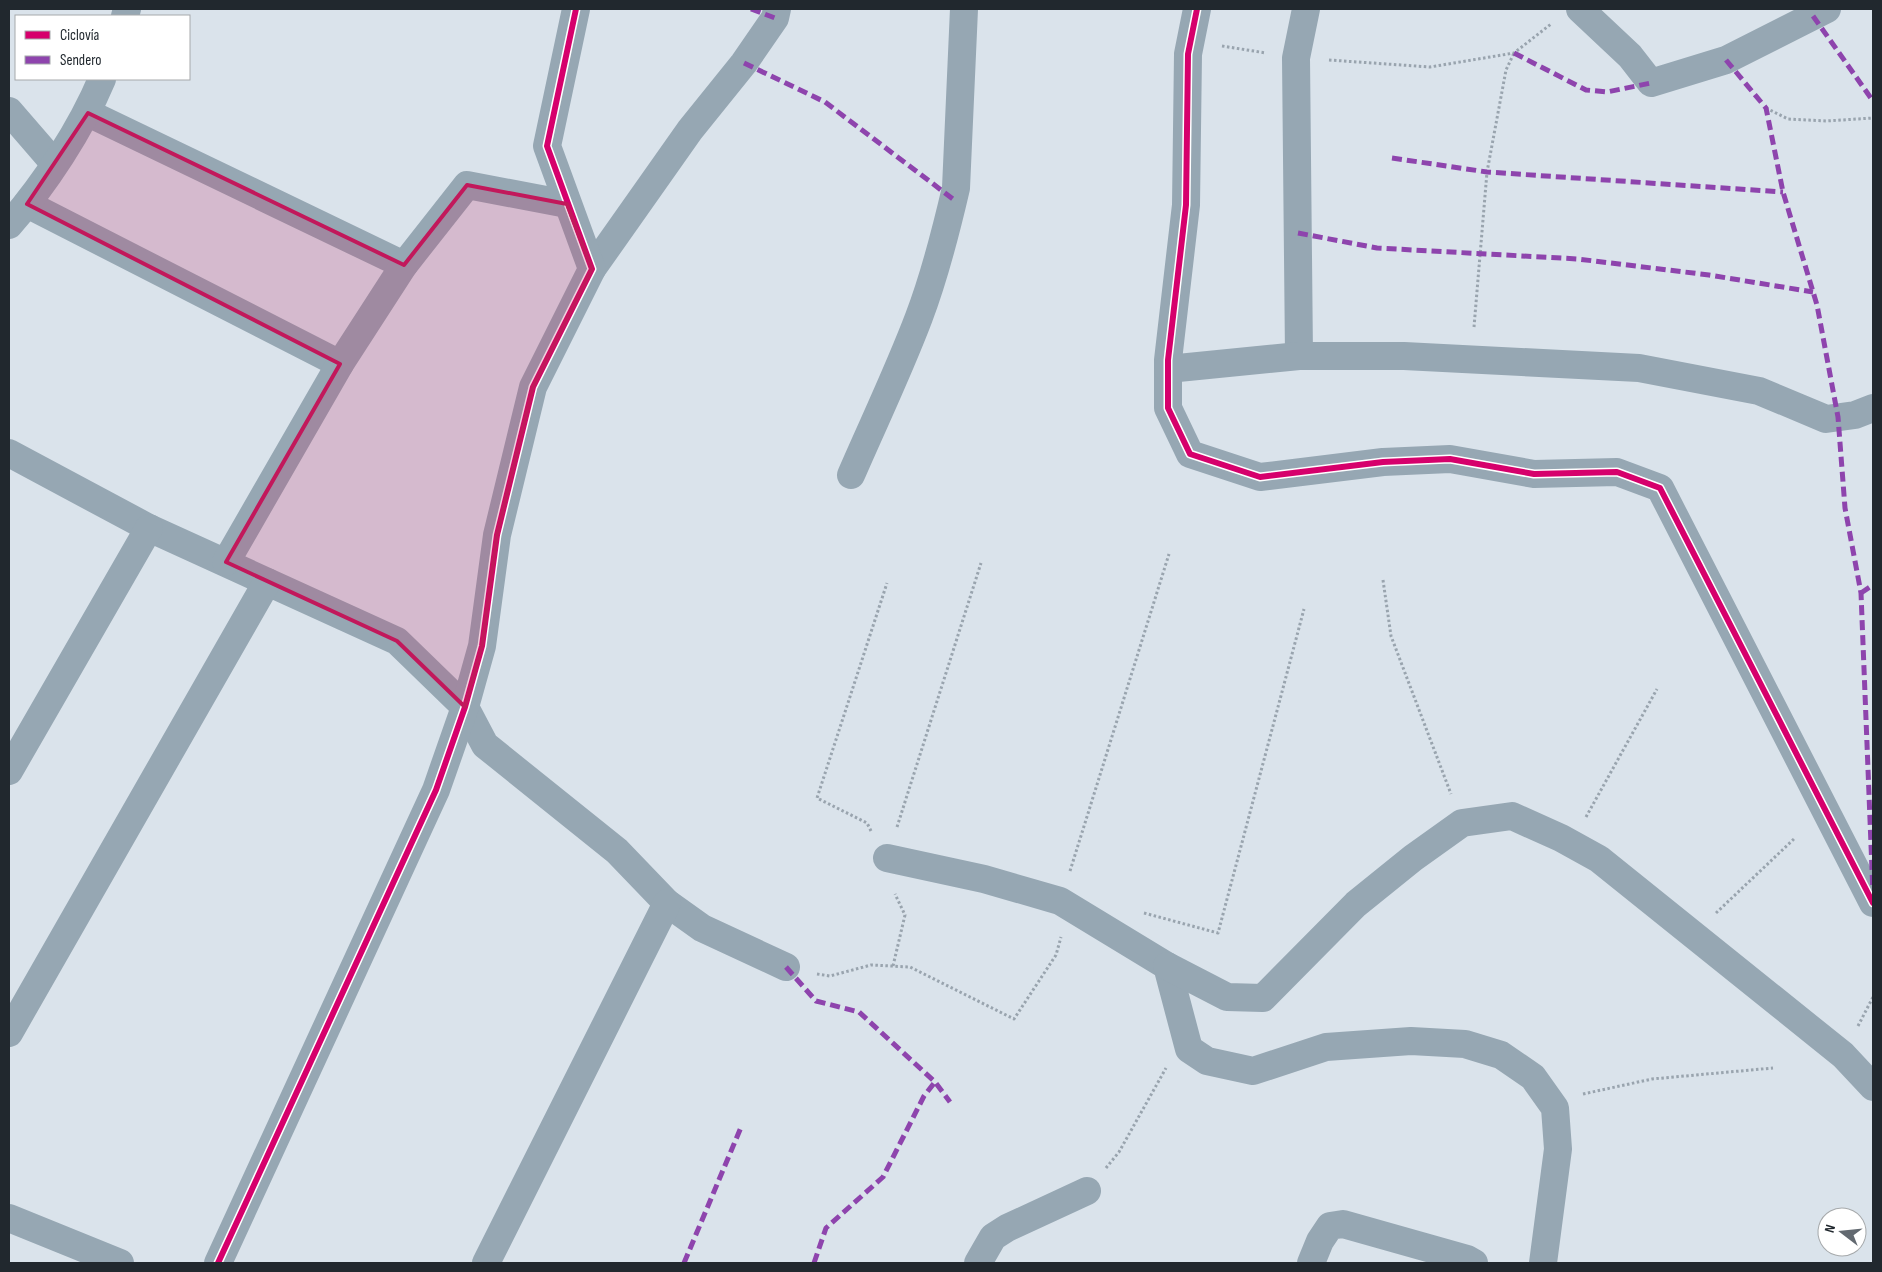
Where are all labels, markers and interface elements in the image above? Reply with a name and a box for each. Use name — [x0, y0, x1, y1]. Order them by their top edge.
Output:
legend — [15, 15, 190, 80]
text: Ciclovía — [60, 26, 100, 45]
text: Sendero — [60, 51, 101, 70]
north arrow — [1817, 1207, 1867, 1257]
text: N — [1821, 1223, 1839, 1234]

